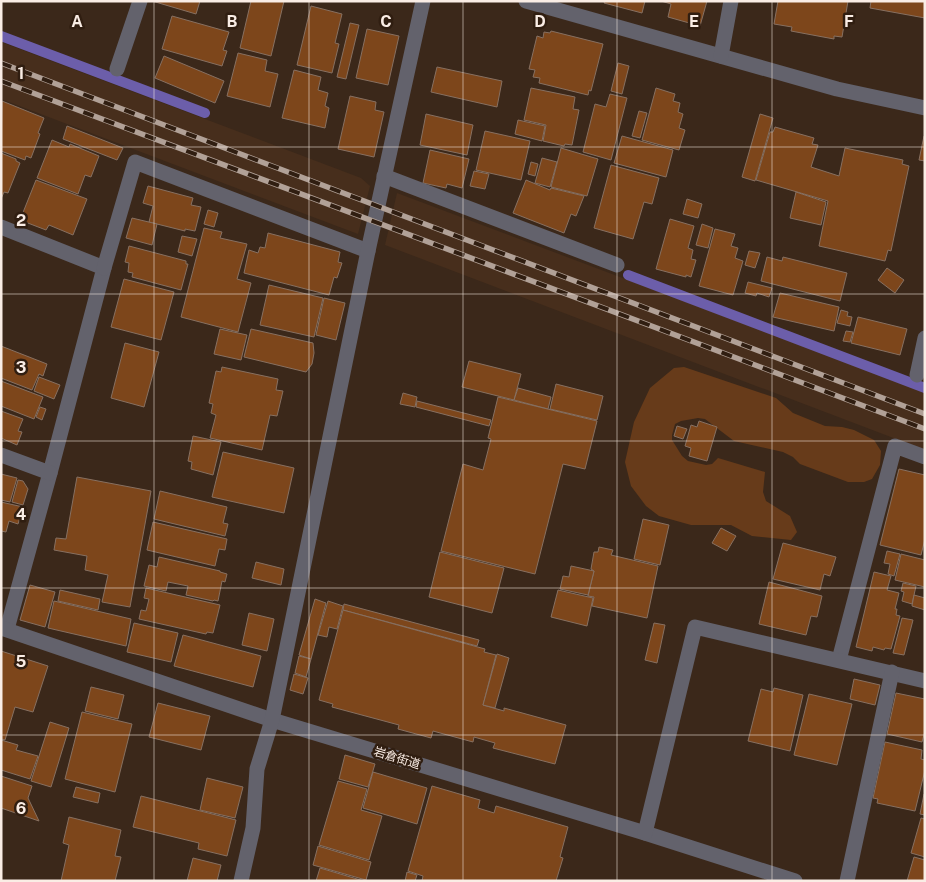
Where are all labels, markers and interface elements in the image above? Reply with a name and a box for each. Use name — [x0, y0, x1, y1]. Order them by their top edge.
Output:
text: A — [71, 12, 83, 31]
text: B — [227, 12, 238, 31]
text: C — [380, 12, 392, 31]
text: D — [534, 12, 546, 31]
text: E — [689, 12, 699, 31]
text: F — [844, 12, 854, 31]
text: 1 — [18, 64, 24, 83]
text: 2 — [16, 211, 26, 230]
text: 3 — [16, 358, 26, 377]
text: 4 — [16, 505, 27, 524]
text: 5 — [16, 652, 27, 671]
street label: 岩倉街道 — [372, 744, 422, 772]
text: 6 — [16, 799, 26, 818]

